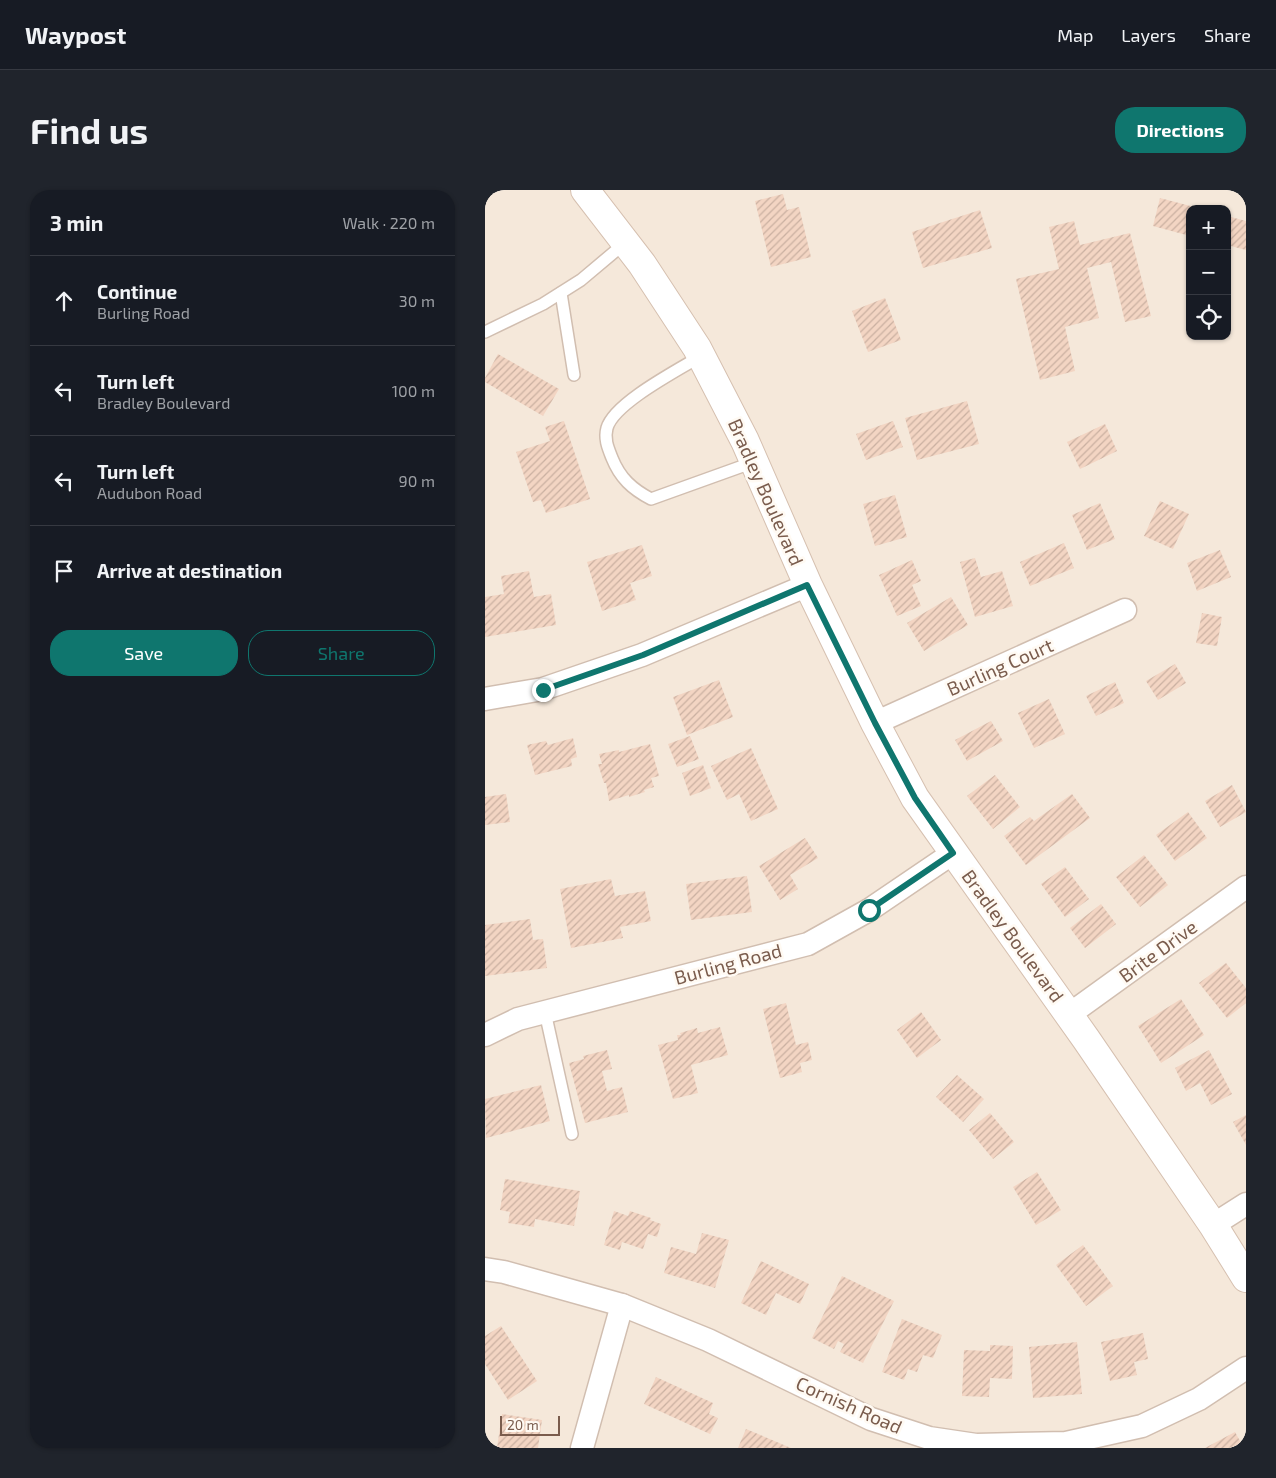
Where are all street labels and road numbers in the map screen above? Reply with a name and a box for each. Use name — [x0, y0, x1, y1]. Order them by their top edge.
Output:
street label: Bradley Boulevard — [724, 415, 809, 569]
street label: Burling Court — [943, 633, 1056, 700]
street label: Bradley Boulevard — [958, 865, 1069, 1006]
street label: Brite Drive — [1114, 915, 1201, 987]
street label: Burling Road — [672, 938, 784, 989]
street label: Cornish Road — [793, 1371, 906, 1438]

